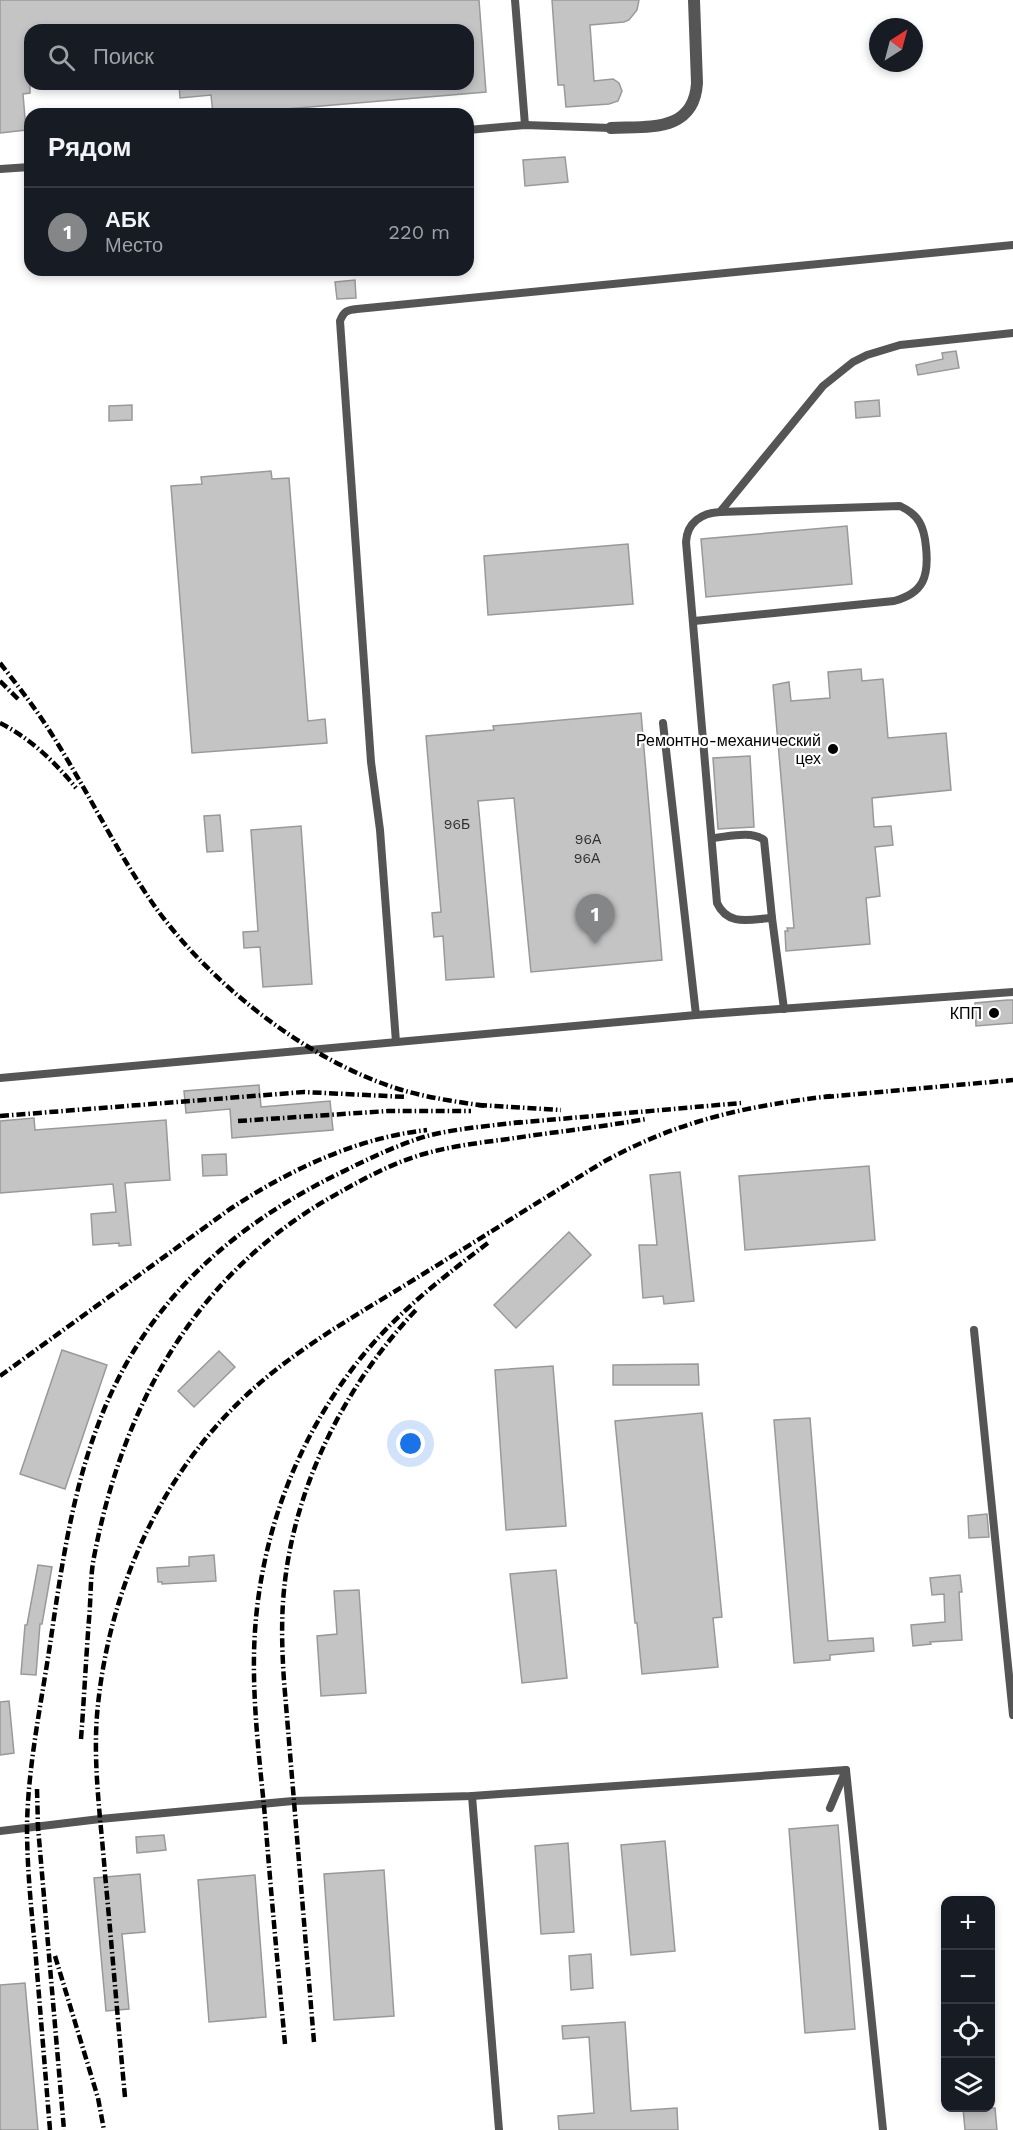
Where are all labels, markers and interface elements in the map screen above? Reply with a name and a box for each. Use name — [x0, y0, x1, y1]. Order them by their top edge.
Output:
north arrow — [869, 18, 923, 72]
search box — [24, 24, 474, 90]
icon: search — [45, 41, 78, 74]
text: Поиск — [93, 44, 154, 69]
text: Рядом — [48, 132, 131, 162]
text: АБК — [105, 207, 150, 232]
text: 1 — [63, 220, 72, 244]
text: 220 m — [388, 220, 450, 244]
text: Место — [105, 233, 163, 257]
place label: Ремонтно-механический цех — [636, 731, 821, 768]
marker: Ремонтно-механический цех — [826, 742, 840, 756]
house number: 96Б — [444, 816, 470, 832]
house number: 96А — [575, 831, 602, 847]
house number: 96А — [574, 850, 601, 866]
pin: 1 — [576, 894, 614, 944]
place label: КПП — [950, 1004, 982, 1023]
marker: КПП — [987, 1006, 1001, 1020]
your location — [396, 1429, 425, 1458]
map controls — [941, 1896, 995, 2112]
button: + — [941, 1896, 995, 1950]
button: − — [941, 1950, 995, 2004]
button: locate — [941, 2004, 995, 2058]
button: layers — [941, 2058, 995, 2112]

